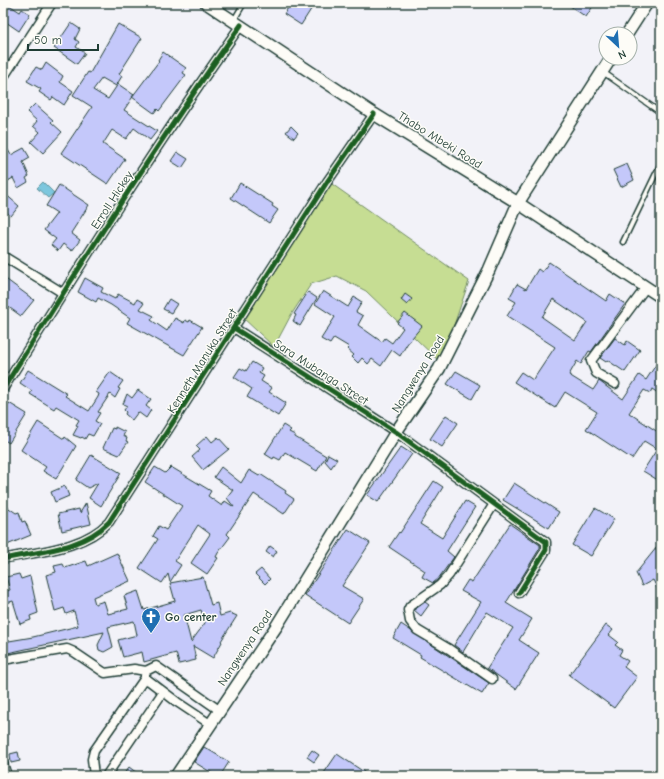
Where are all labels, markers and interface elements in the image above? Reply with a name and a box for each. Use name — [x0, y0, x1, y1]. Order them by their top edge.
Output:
scale bar — [28, 26, 98, 52]
north arrow — [598, 26, 638, 66]
text: 50 m — [34, 33, 62, 47]
text: N — [616, 47, 628, 62]
street label: Thabo Mbeki Road — [395, 108, 485, 172]
street label: Erroll Hickey — [88, 168, 136, 232]
street label: Kenneth Manuka Street — [164, 306, 240, 416]
street label: Nangwenya Road — [389, 333, 447, 415]
street label: Sara Mubanga Street — [271, 336, 371, 408]
church icon: Go center — [140, 606, 162, 634]
street label: Nangwenya Road — [215, 608, 275, 688]
place label: Go center — [165, 610, 217, 624]

